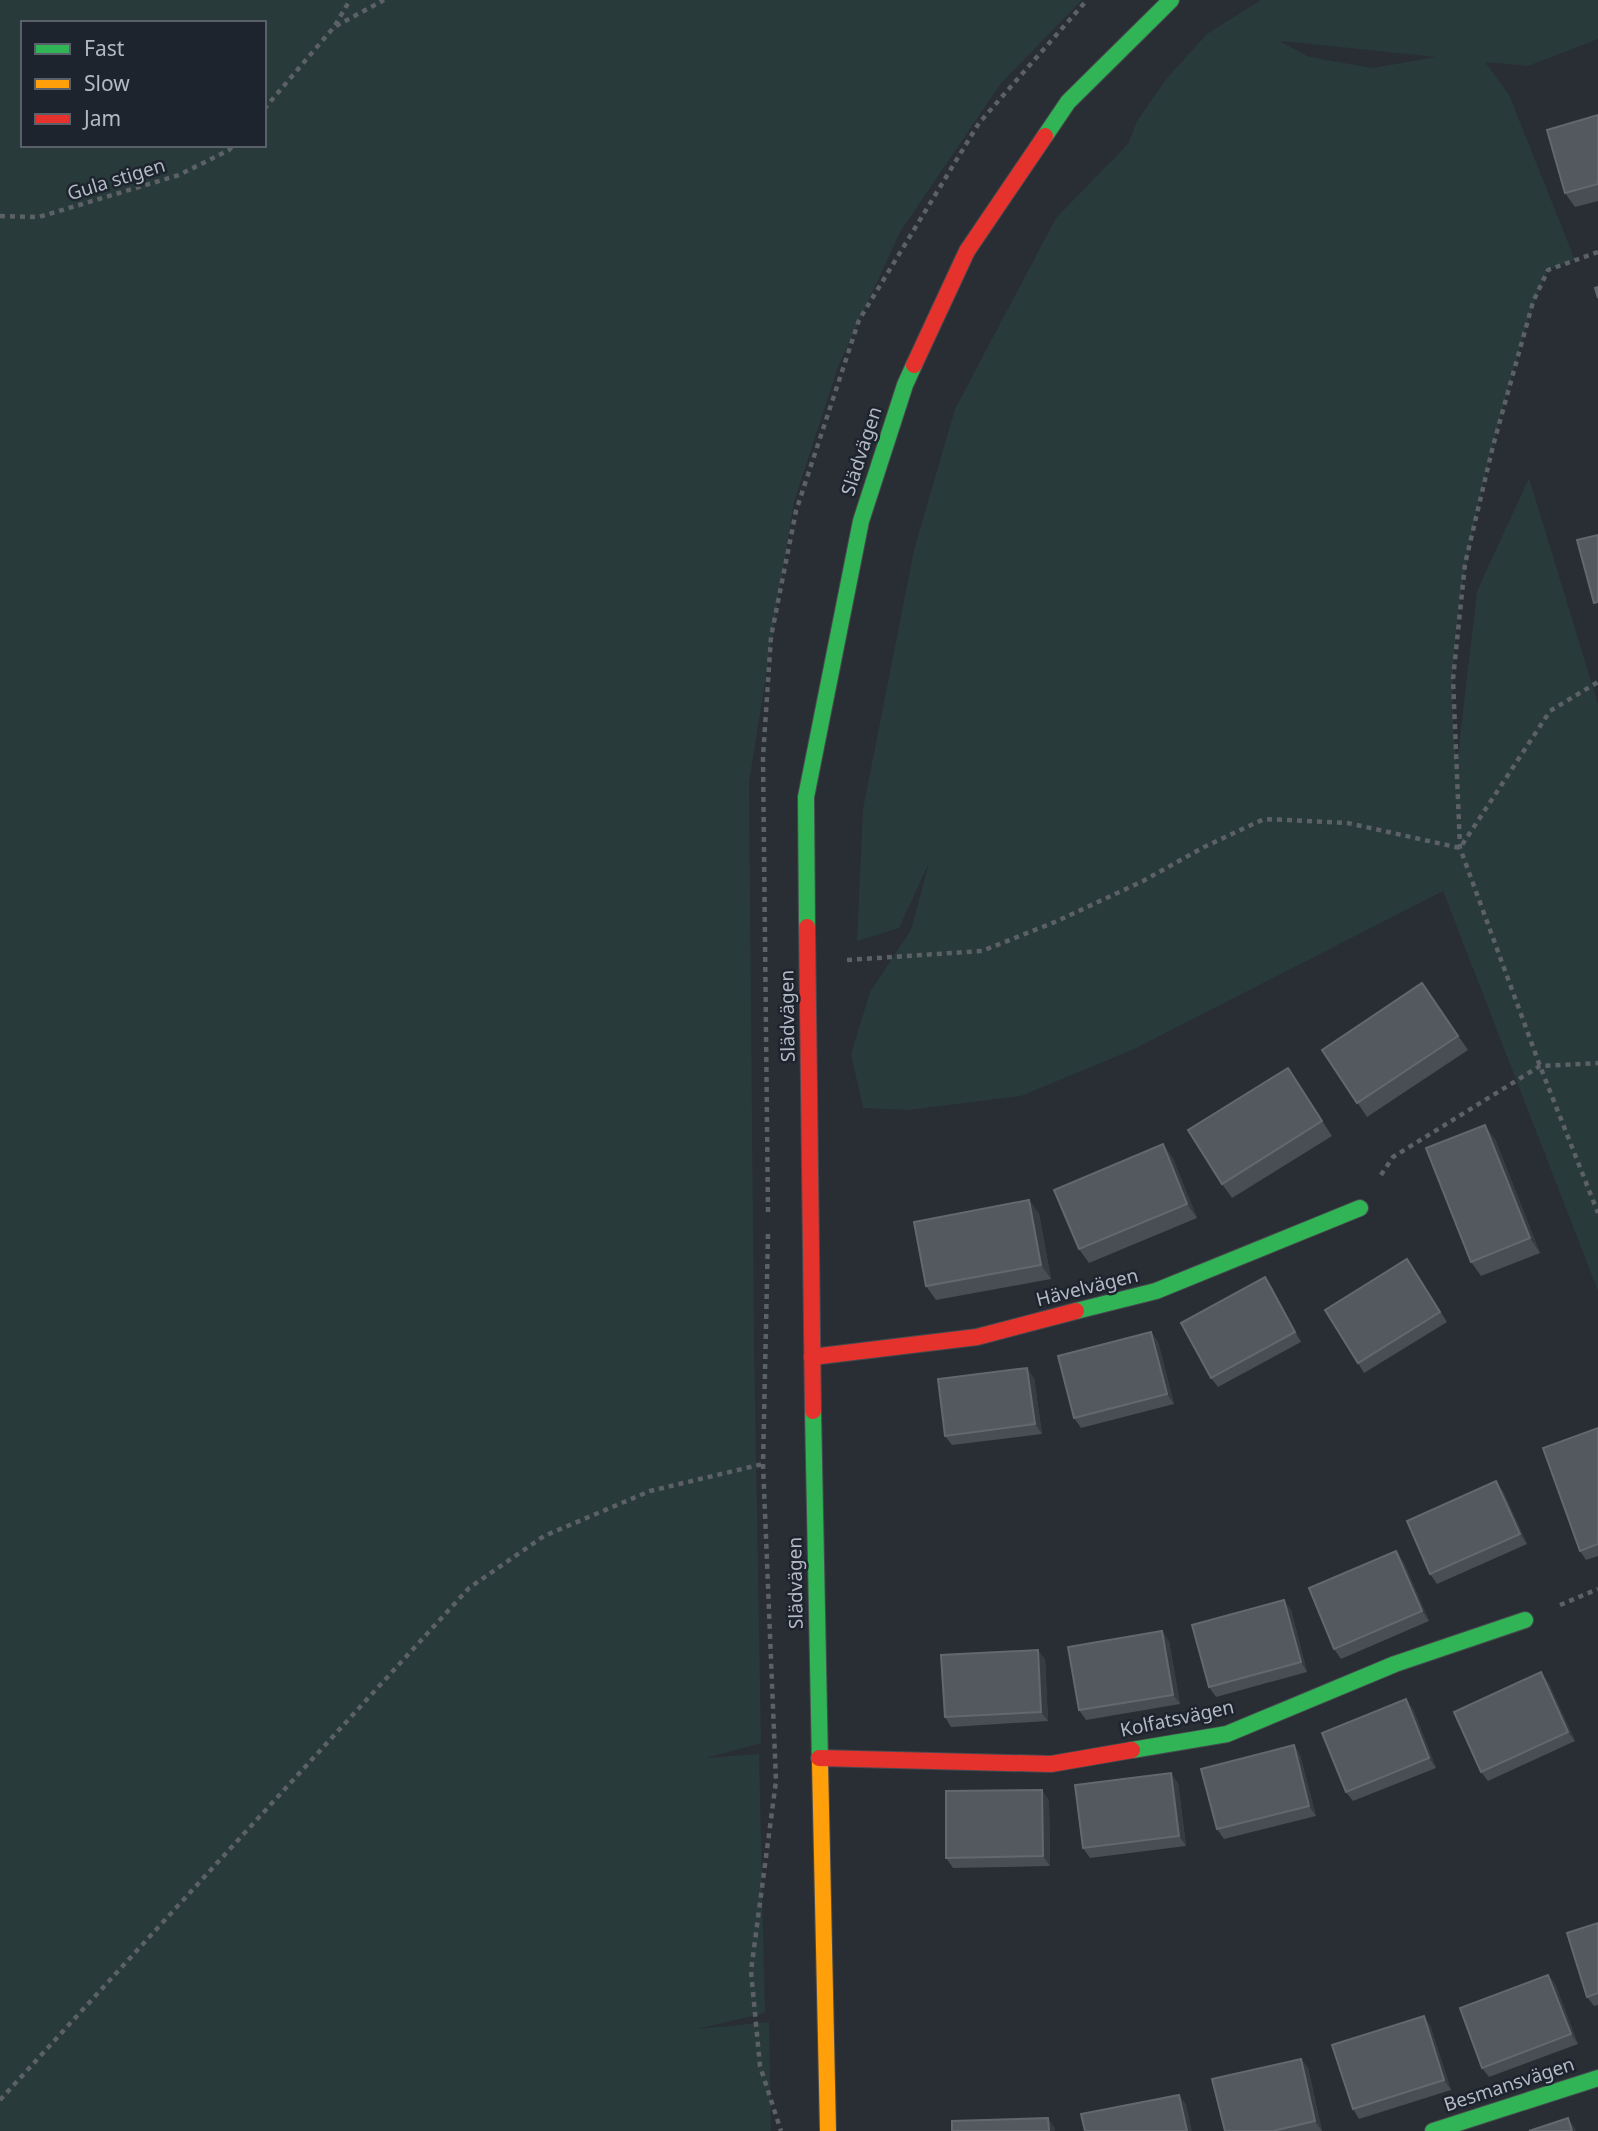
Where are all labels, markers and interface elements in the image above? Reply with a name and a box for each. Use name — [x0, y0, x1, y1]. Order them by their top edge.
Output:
legend — [21, 21, 266, 147]
text: Fast — [84, 34, 125, 62]
text: Slow — [84, 69, 130, 97]
text: Jam — [82, 104, 121, 132]
street label: Gula stigen — [64, 152, 168, 206]
street label: Slädvägen — [834, 403, 888, 499]
street label: Slädvägen — [773, 970, 801, 1062]
street label: Hävelvägen — [1033, 1262, 1141, 1312]
street label: Slädvägen — [781, 1537, 809, 1629]
street label: Kolfatsvägen — [1118, 1693, 1236, 1743]
street label: Besmansvägen — [1440, 2051, 1578, 2117]

